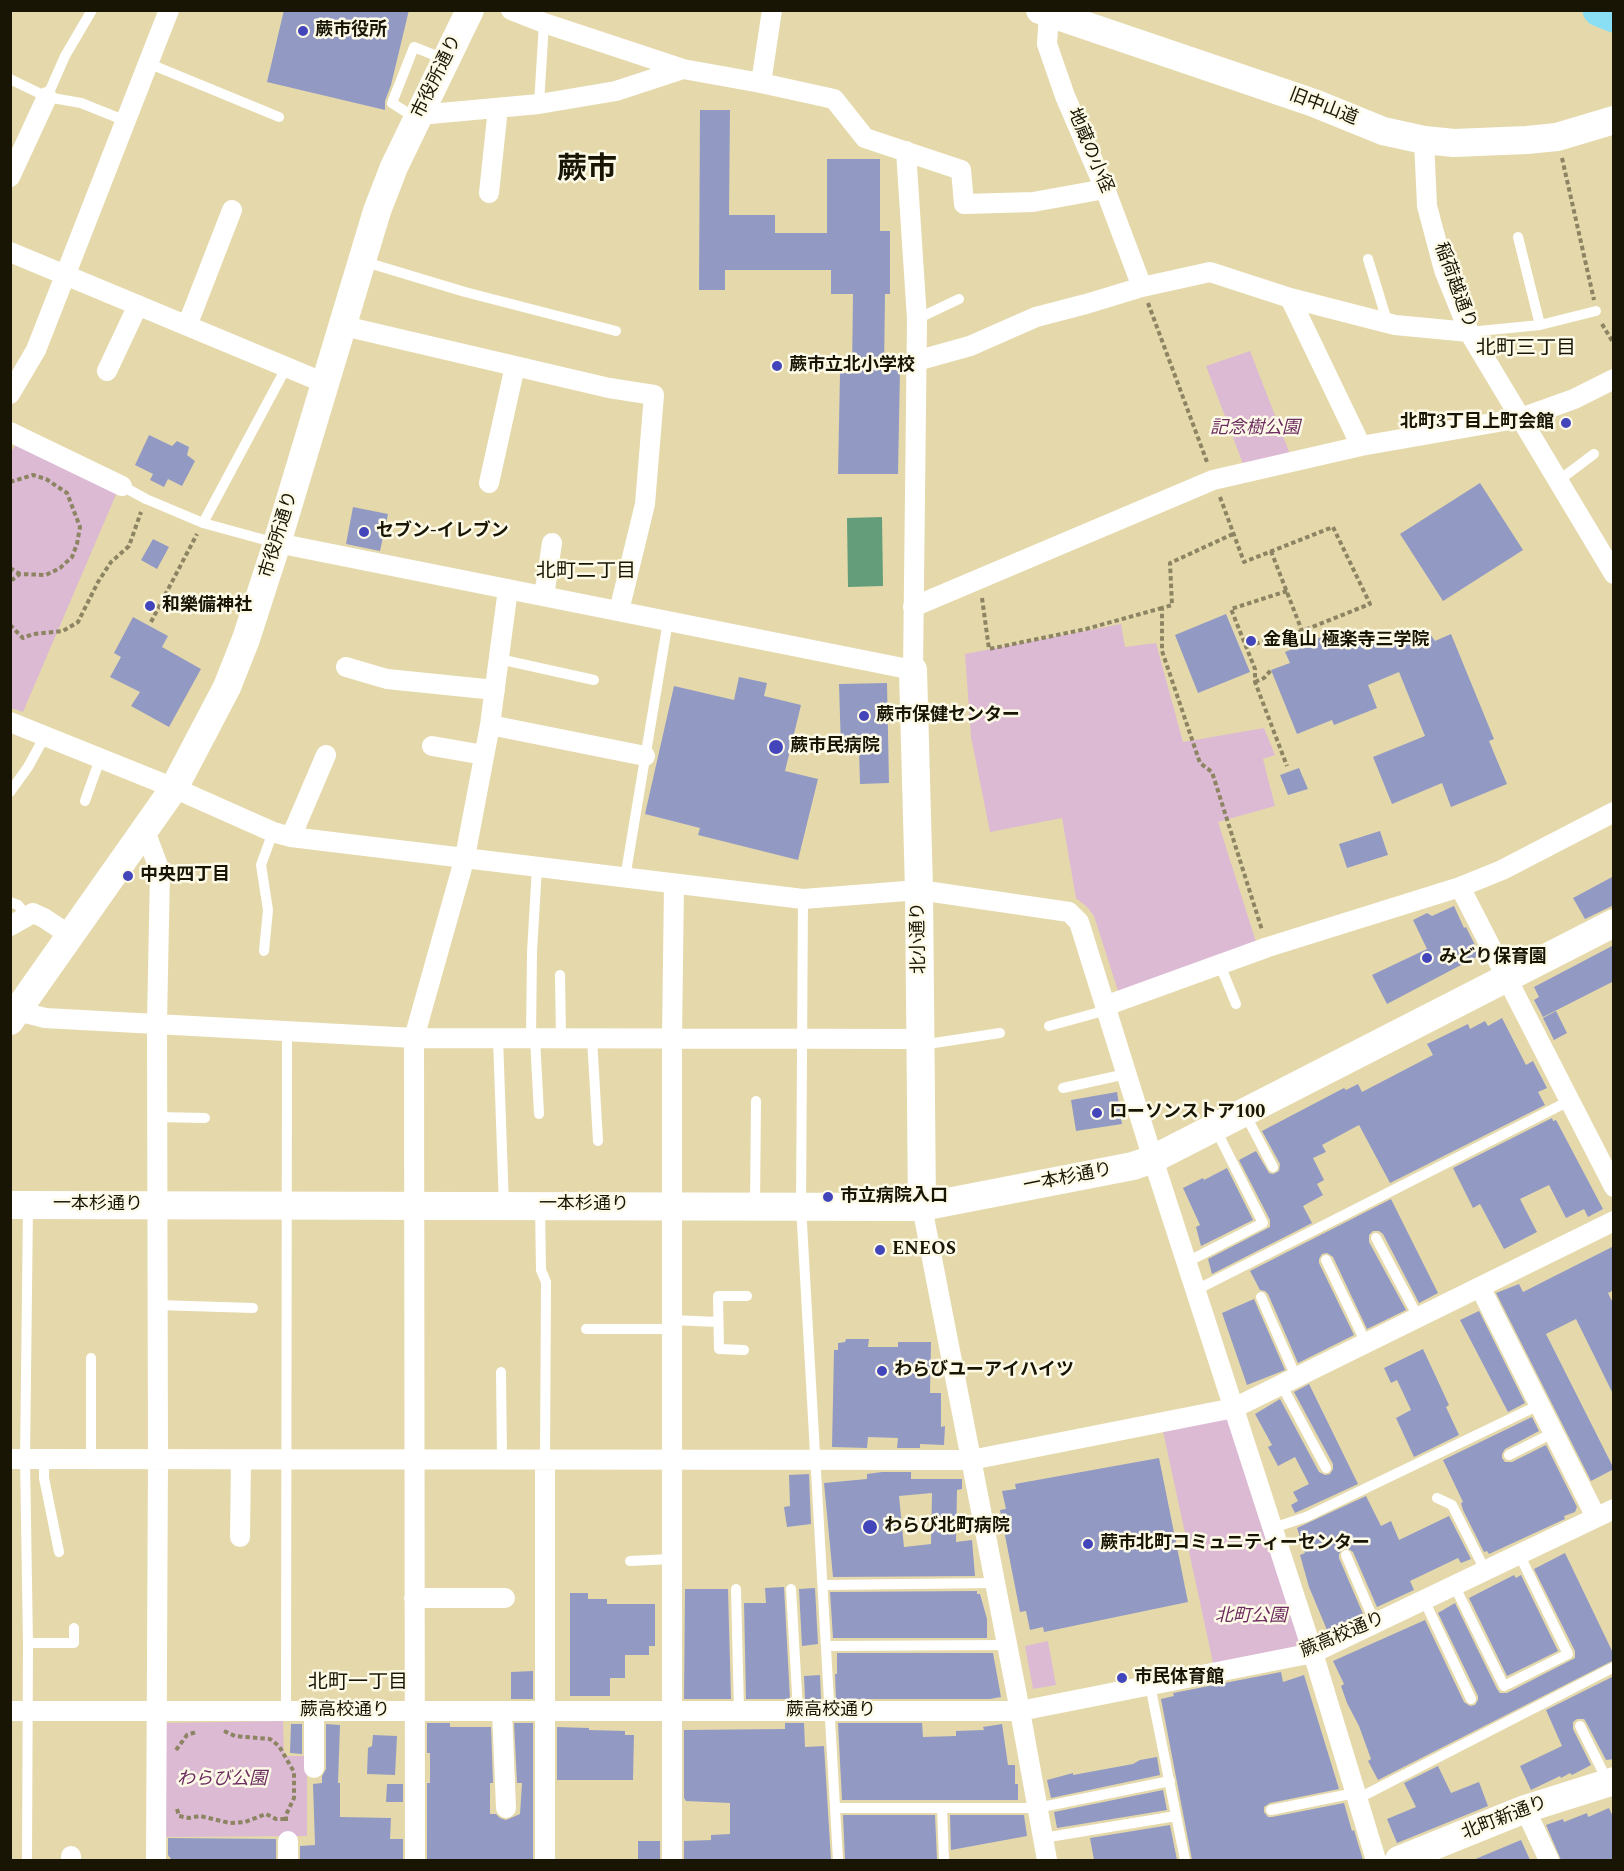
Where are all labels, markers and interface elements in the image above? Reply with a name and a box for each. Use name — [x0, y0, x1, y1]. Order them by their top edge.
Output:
place label: 蕨市役所 — [315, 20, 387, 42]
marker: 蕨市役所 — [296, 24, 310, 38]
street label: 市役所通り — [409, 32, 467, 122]
street label: 旧中山道 — [1286, 85, 1360, 131]
street label: 地蔵の小径 — [1061, 105, 1117, 197]
district label: 蕨市 — [557, 154, 617, 190]
street label: 稲荷越通り — [1428, 240, 1480, 332]
district label: 北町三丁目 — [1476, 338, 1576, 362]
place label: 蕨市立北小学校 — [789, 355, 915, 377]
marker: 蕨市立北小学校 — [770, 359, 784, 373]
place label: 北町3丁目上町会館 — [1400, 412, 1554, 434]
marker: 北町3丁目上町会館 — [1559, 416, 1573, 430]
park label: 記念樹公園 — [1210, 418, 1300, 440]
street label: 市役所通り — [257, 489, 303, 581]
place label: セブン-イレブン — [376, 521, 509, 543]
marker: セブン-イレブン — [357, 525, 371, 539]
district label: 北町二丁目 — [536, 561, 636, 585]
place label: 和樂備神社 — [162, 595, 252, 617]
marker: 和樂備神社 — [143, 599, 157, 613]
place label: 金亀山 極楽寺三学院 — [1263, 630, 1429, 652]
marker: 金亀山 極楽寺三学院 — [1244, 634, 1258, 648]
place label: 蕨市保健センター — [876, 705, 1020, 727]
marker: 蕨市保健センター — [857, 709, 871, 723]
place label: 蕨市民病院 — [790, 736, 880, 758]
marker: 蕨市民病院 — [767, 738, 785, 756]
place label: 中央四丁目 — [140, 865, 230, 887]
marker: 中央四丁目 — [121, 869, 135, 883]
street label: 北小通り — [909, 902, 931, 974]
place label: みどり保育園 — [1439, 947, 1547, 969]
marker: みどり保育園 — [1420, 951, 1434, 965]
place label: ローソンストア100 — [1109, 1102, 1265, 1124]
marker: ローソンストア100 — [1090, 1106, 1104, 1120]
street label: 一本杉通り — [1022, 1160, 1114, 1198]
place label: 市立病院入口 — [840, 1186, 948, 1208]
marker: 市立病院入口 — [821, 1190, 835, 1204]
street label: 一本杉通り — [53, 1194, 143, 1216]
street label: 一本杉通り — [539, 1194, 629, 1216]
place label: ENEOS — [892, 1239, 956, 1261]
marker: ENEOS — [873, 1243, 887, 1257]
place label: わらびユーアイハイツ — [894, 1360, 1074, 1382]
marker: わらびユーアイハイツ — [875, 1364, 889, 1378]
place label: わらび北町病院 — [884, 1516, 1010, 1538]
marker: わらび北町病院 — [861, 1518, 879, 1536]
place label: 蕨市北町コミュニティーセンター — [1100, 1533, 1370, 1555]
marker: 蕨市北町コミュニティーセンター — [1081, 1537, 1095, 1551]
park label: 北町公園 — [1215, 1606, 1287, 1628]
street label: 蕨高校通り — [1297, 1608, 1389, 1664]
place label: 市民体育館 — [1134, 1667, 1224, 1689]
marker: 市民体育館 — [1115, 1671, 1129, 1685]
district label: 北町一丁目 — [308, 1672, 408, 1696]
street label: 蕨高校通り — [300, 1700, 390, 1722]
street label: 蕨高校通り — [786, 1700, 876, 1722]
park label: わらび公園 — [177, 1769, 267, 1791]
street label: 北町新通り — [1459, 1793, 1551, 1845]

